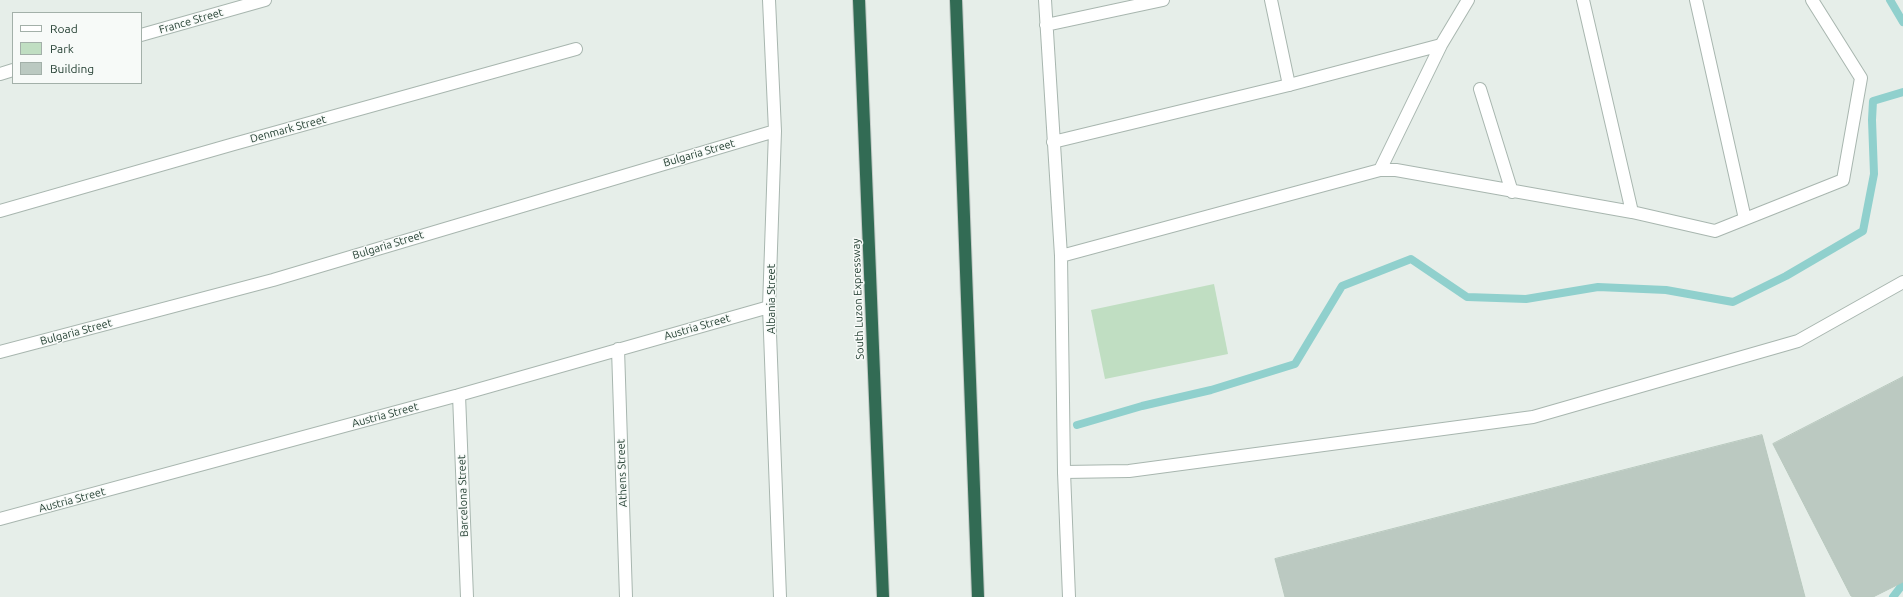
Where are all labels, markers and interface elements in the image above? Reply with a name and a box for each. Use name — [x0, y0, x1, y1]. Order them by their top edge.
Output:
street label: France Street — [157, 6, 225, 36]
legend — [12, 12, 142, 84]
text: Road — [50, 22, 78, 35]
text: Park — [50, 42, 74, 55]
text: Building — [50, 62, 94, 75]
street label: Denmark Street — [249, 113, 327, 145]
street label: Bulgaria Street — [662, 136, 736, 170]
street label: Bulgaria Street — [351, 228, 425, 262]
street label: South Luzon Expressway — [849, 238, 867, 360]
street label: Albania Street — [764, 264, 778, 334]
street label: Austria Street — [662, 311, 732, 343]
street label: Bulgaria Street — [39, 316, 113, 348]
street label: Austria Street — [350, 400, 420, 430]
street label: Athens Street — [614, 439, 630, 507]
street label: Barcelona Street — [455, 455, 471, 537]
street label: Austria Street — [37, 485, 107, 515]

